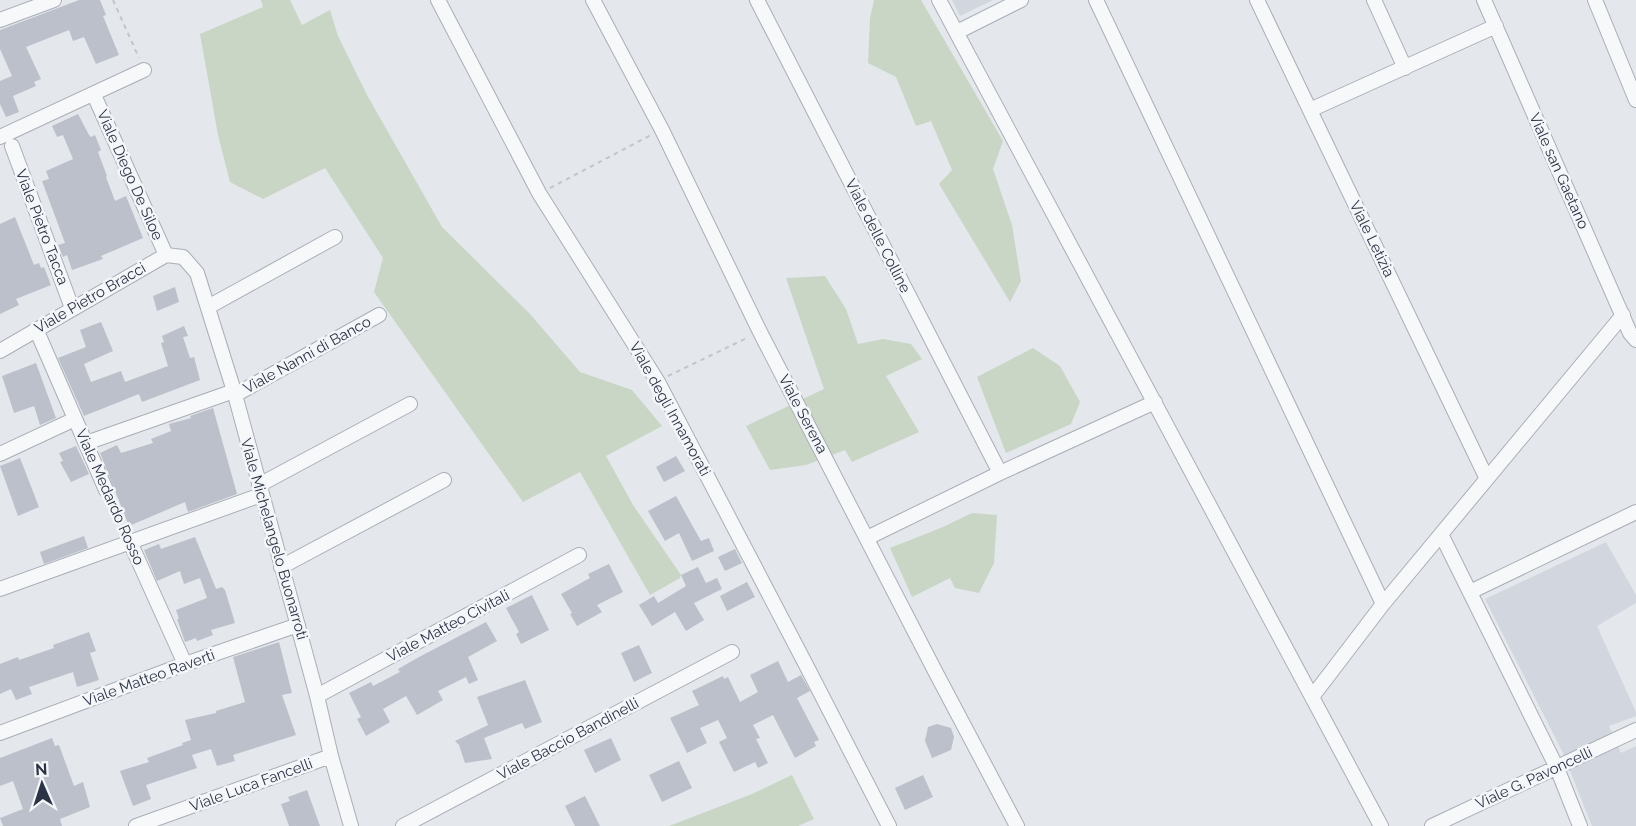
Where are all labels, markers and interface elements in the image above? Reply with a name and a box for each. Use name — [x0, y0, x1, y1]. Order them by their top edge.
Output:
street label: Viale Diego De Siloe — [93, 107, 167, 243]
street label: Viale san Gaetano — [1525, 110, 1593, 232]
street label: Viale Pietro Tacca — [12, 167, 72, 287]
street label: Viale delle Colline — [842, 176, 915, 296]
street label: Viale Letizia — [1346, 198, 1398, 280]
street label: Viale Pietro Bracci — [31, 259, 149, 337]
street label: Viale Nanni di Banco — [240, 312, 374, 398]
street label: Viale degli Innamorati — [626, 339, 714, 479]
street label: Viale Serena — [775, 371, 831, 457]
street label: Viale Medardo Rosso — [72, 426, 148, 568]
street label: Viale Michelangelo Buonarroti — [237, 436, 311, 642]
street label: Viale Matteo Civitali — [384, 586, 512, 666]
street label: Viale Matteo Raverti — [81, 646, 217, 710]
street label: Viale Baccio Bandinelli — [494, 694, 642, 784]
street label: Viale G. Pavoncelli — [1473, 743, 1595, 813]
north arrow — [12, 754, 72, 814]
street label: Viale Luca Fancelli — [187, 754, 315, 816]
text: N — [35, 760, 48, 779]

